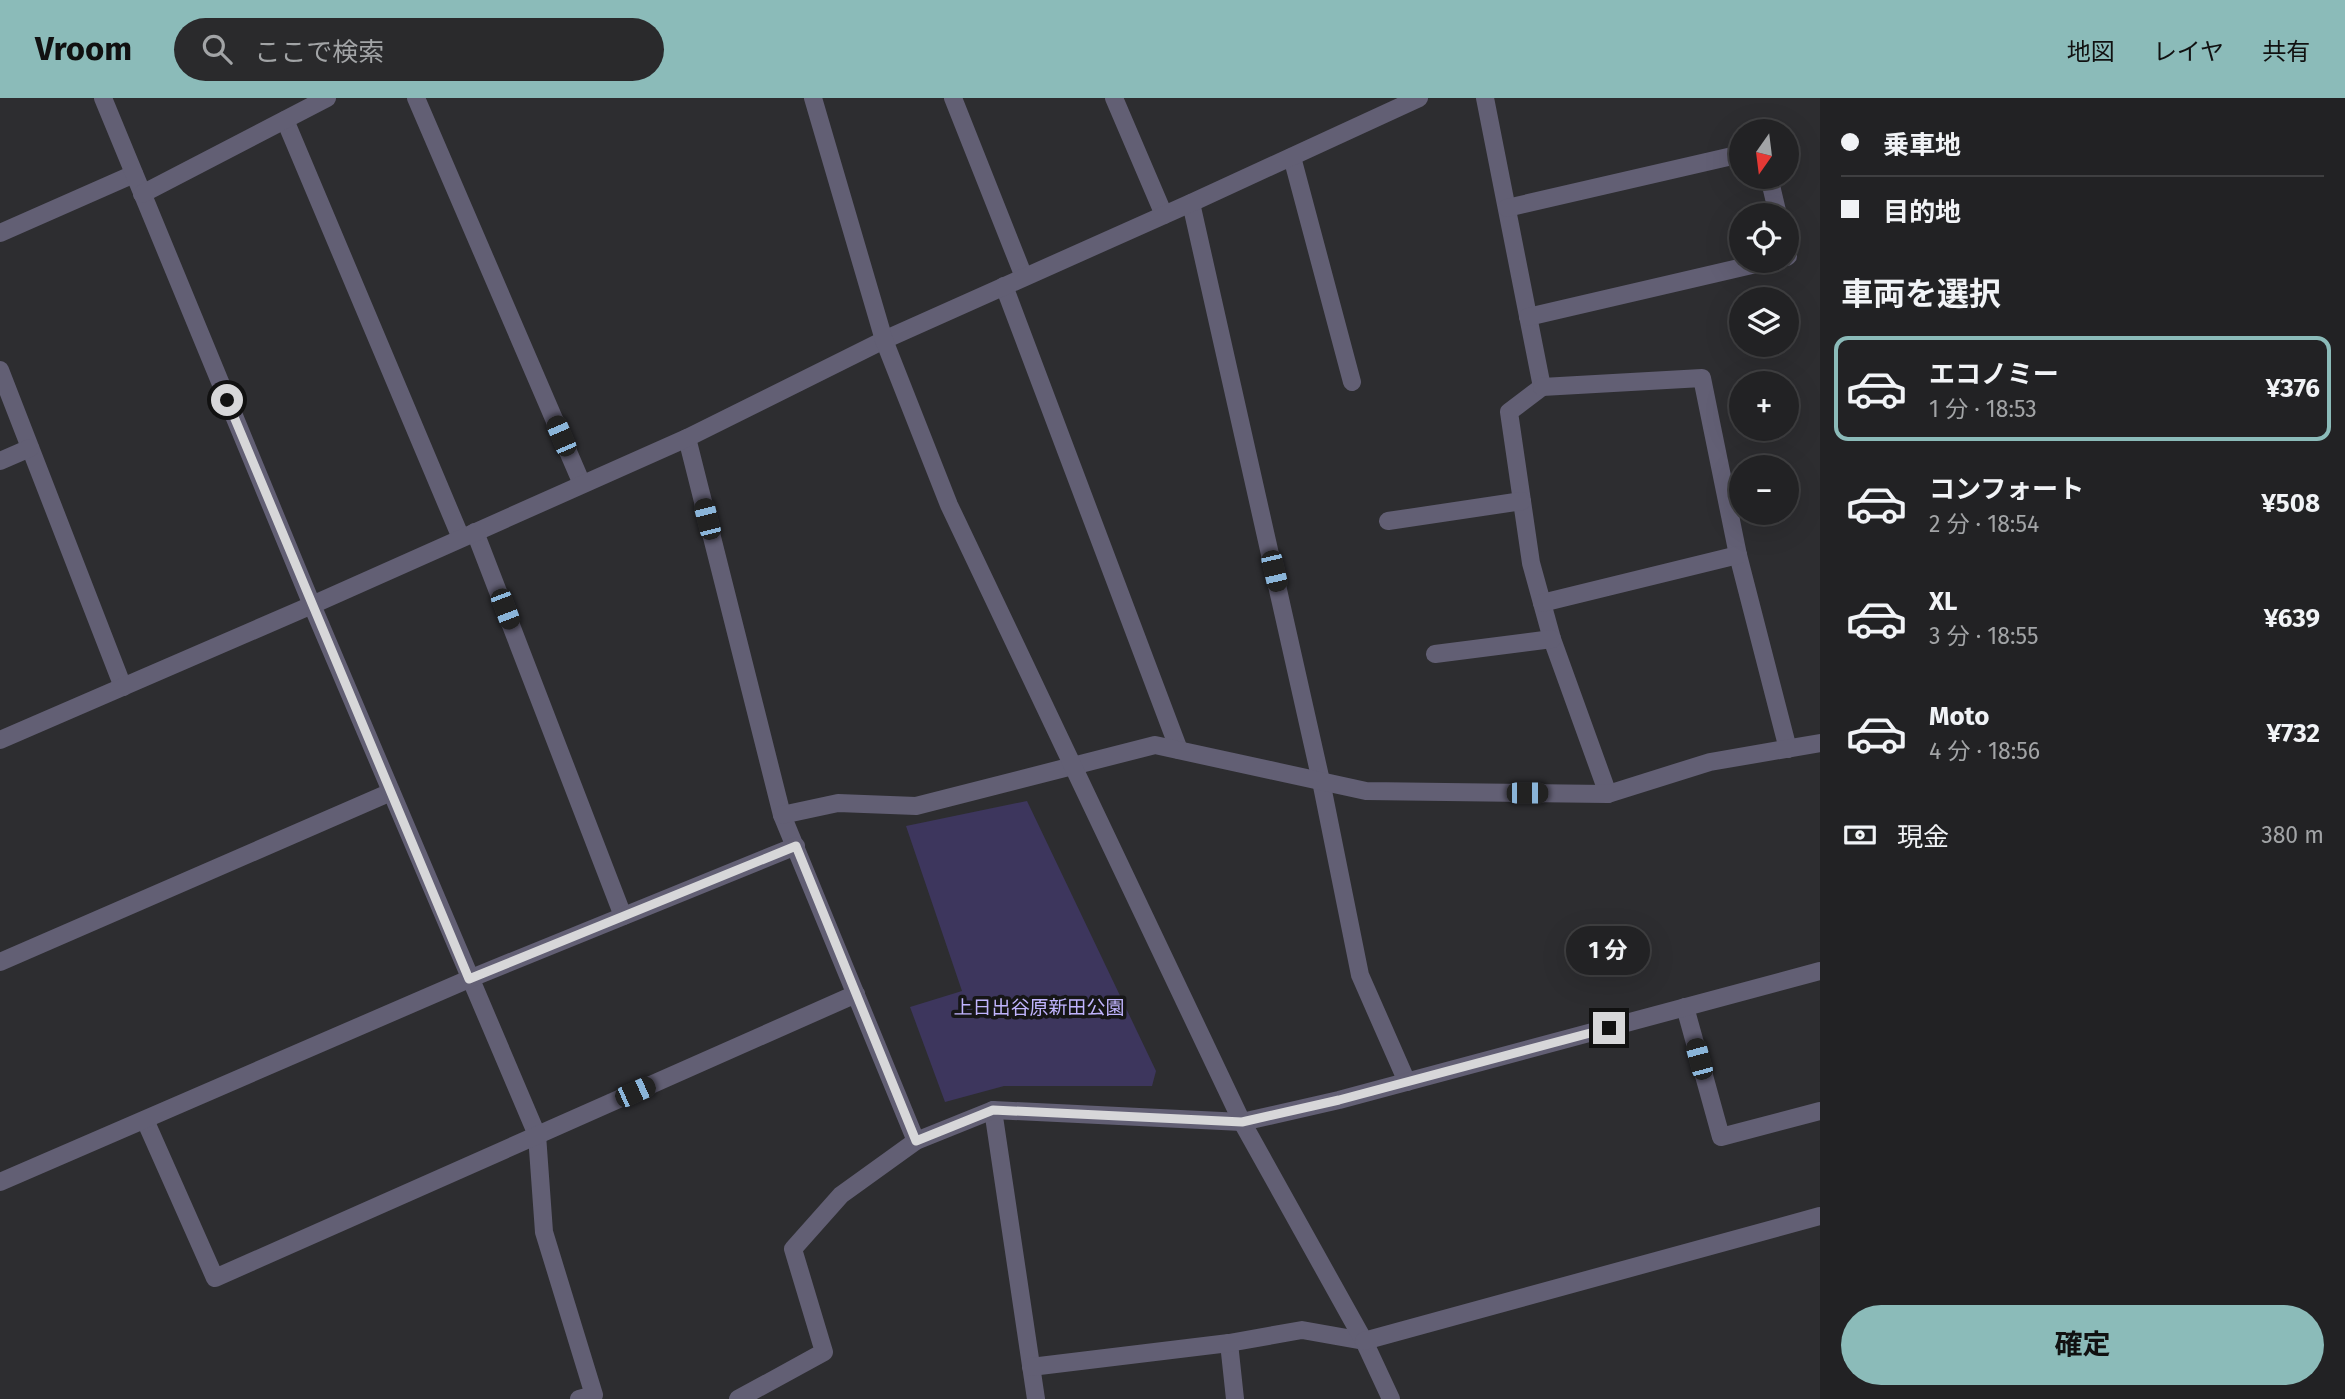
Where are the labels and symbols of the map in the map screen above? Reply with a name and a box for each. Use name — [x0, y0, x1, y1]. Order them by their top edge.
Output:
north arrow — [1729, 119, 1799, 189]
route start — [211, 384, 243, 416]
car — [544, 413, 579, 459]
car — [692, 496, 723, 542]
car — [1260, 548, 1289, 594]
car — [488, 586, 523, 632]
car — [1507, 783, 1549, 804]
callout: 1 分 — [1567, 926, 1651, 976]
park label: 上日出谷原新田公園 — [953, 996, 1125, 1019]
route end — [1593, 1012, 1625, 1044]
car — [1684, 1036, 1715, 1082]
car — [612, 1074, 659, 1110]

